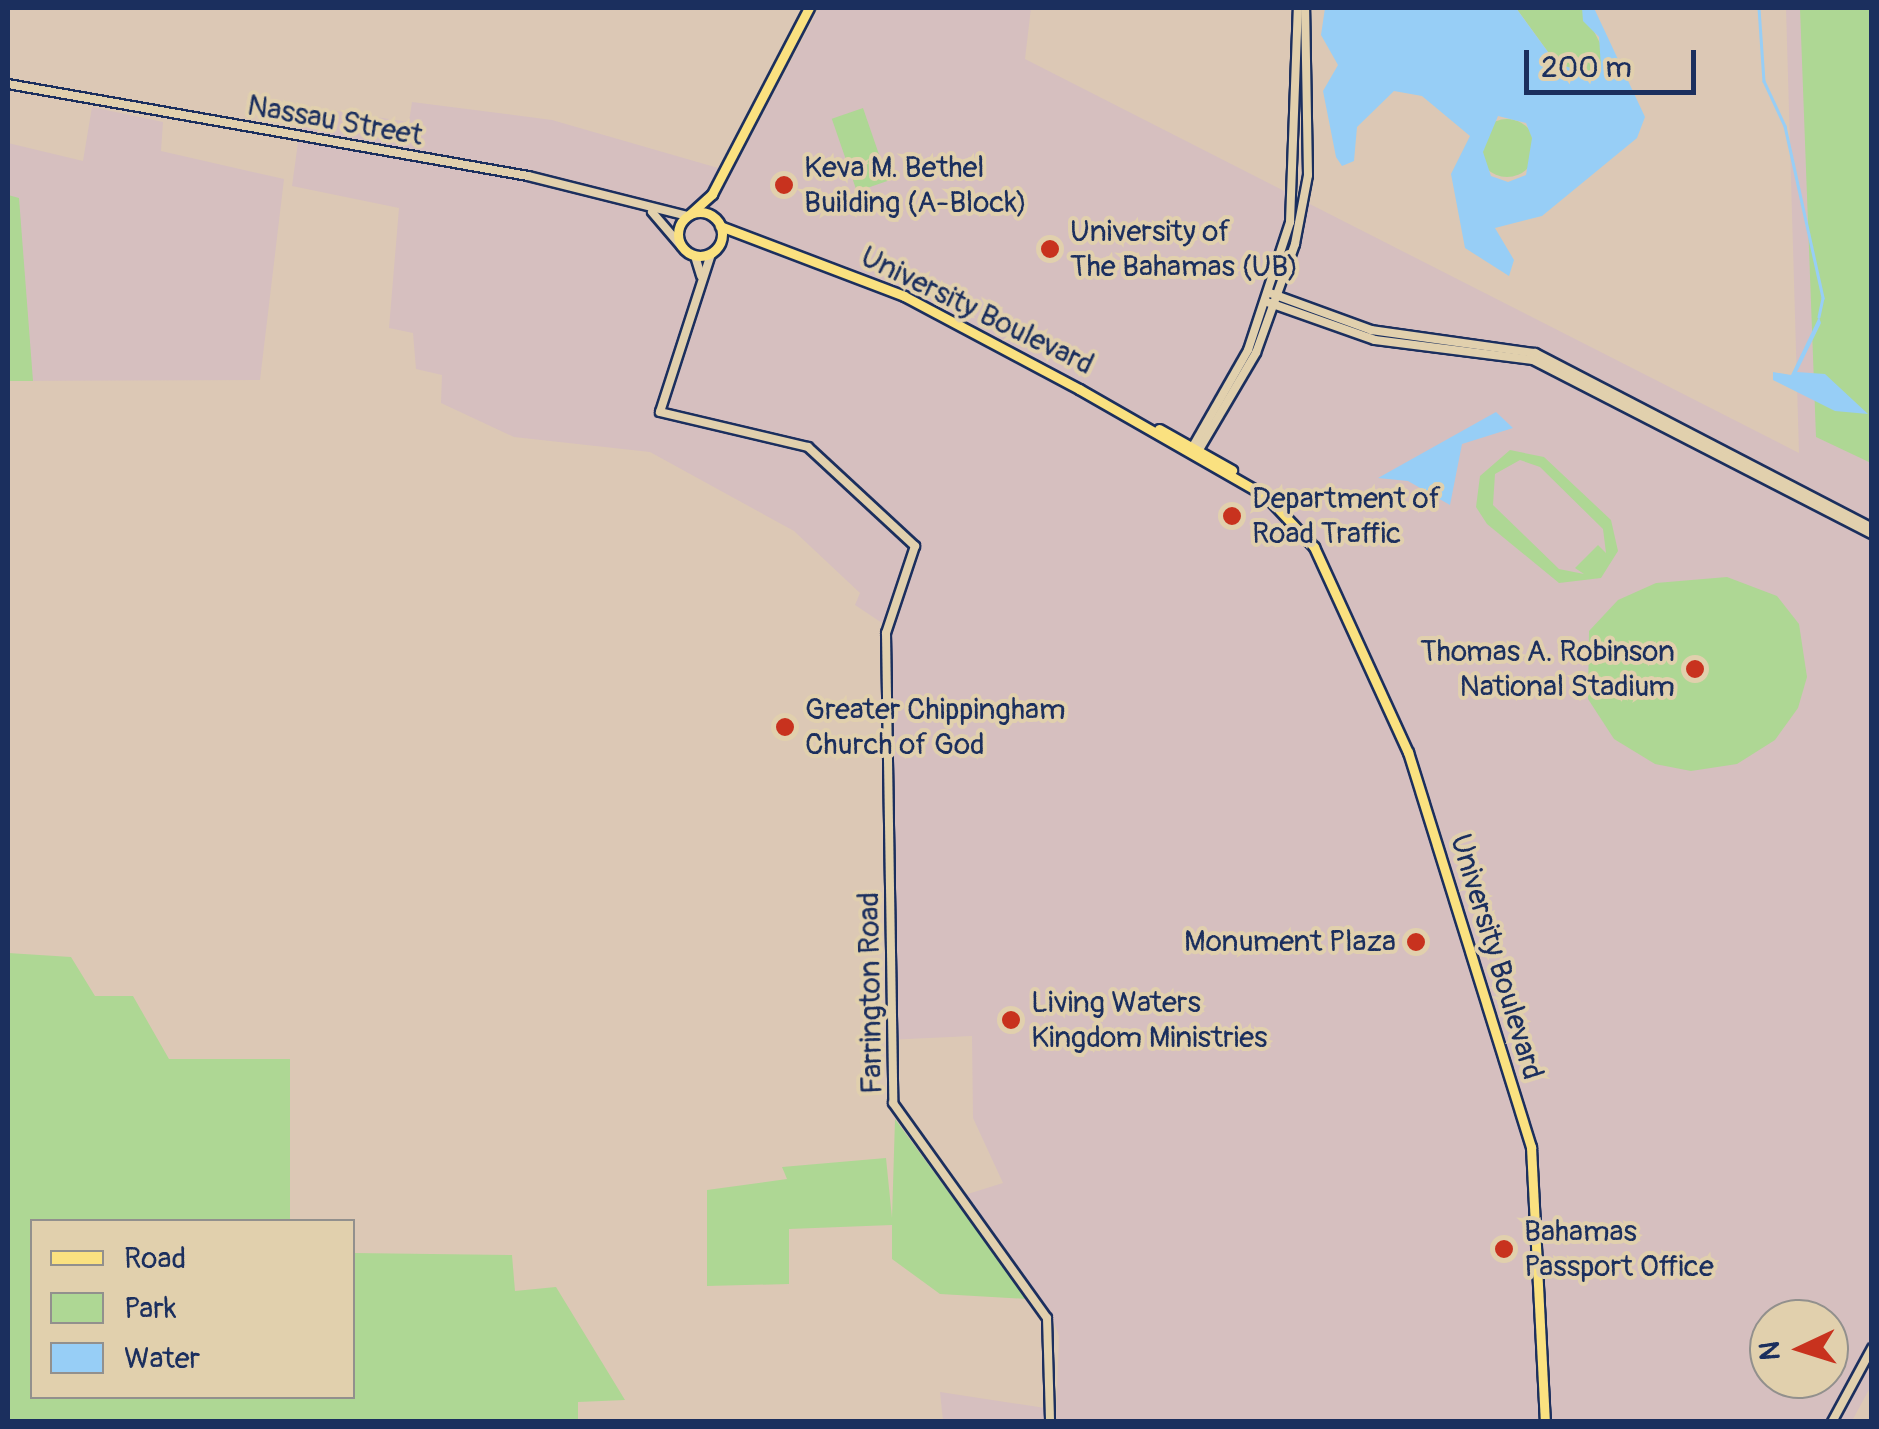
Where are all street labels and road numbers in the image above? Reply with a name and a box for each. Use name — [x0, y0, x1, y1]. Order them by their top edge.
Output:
street label: Nassau Street — [245, 88, 425, 154]
street label: University Boulevard — [855, 239, 1099, 383]
street label: University Boulevard — [1442, 830, 1550, 1084]
street label: Farrington Road — [851, 892, 891, 1094]

